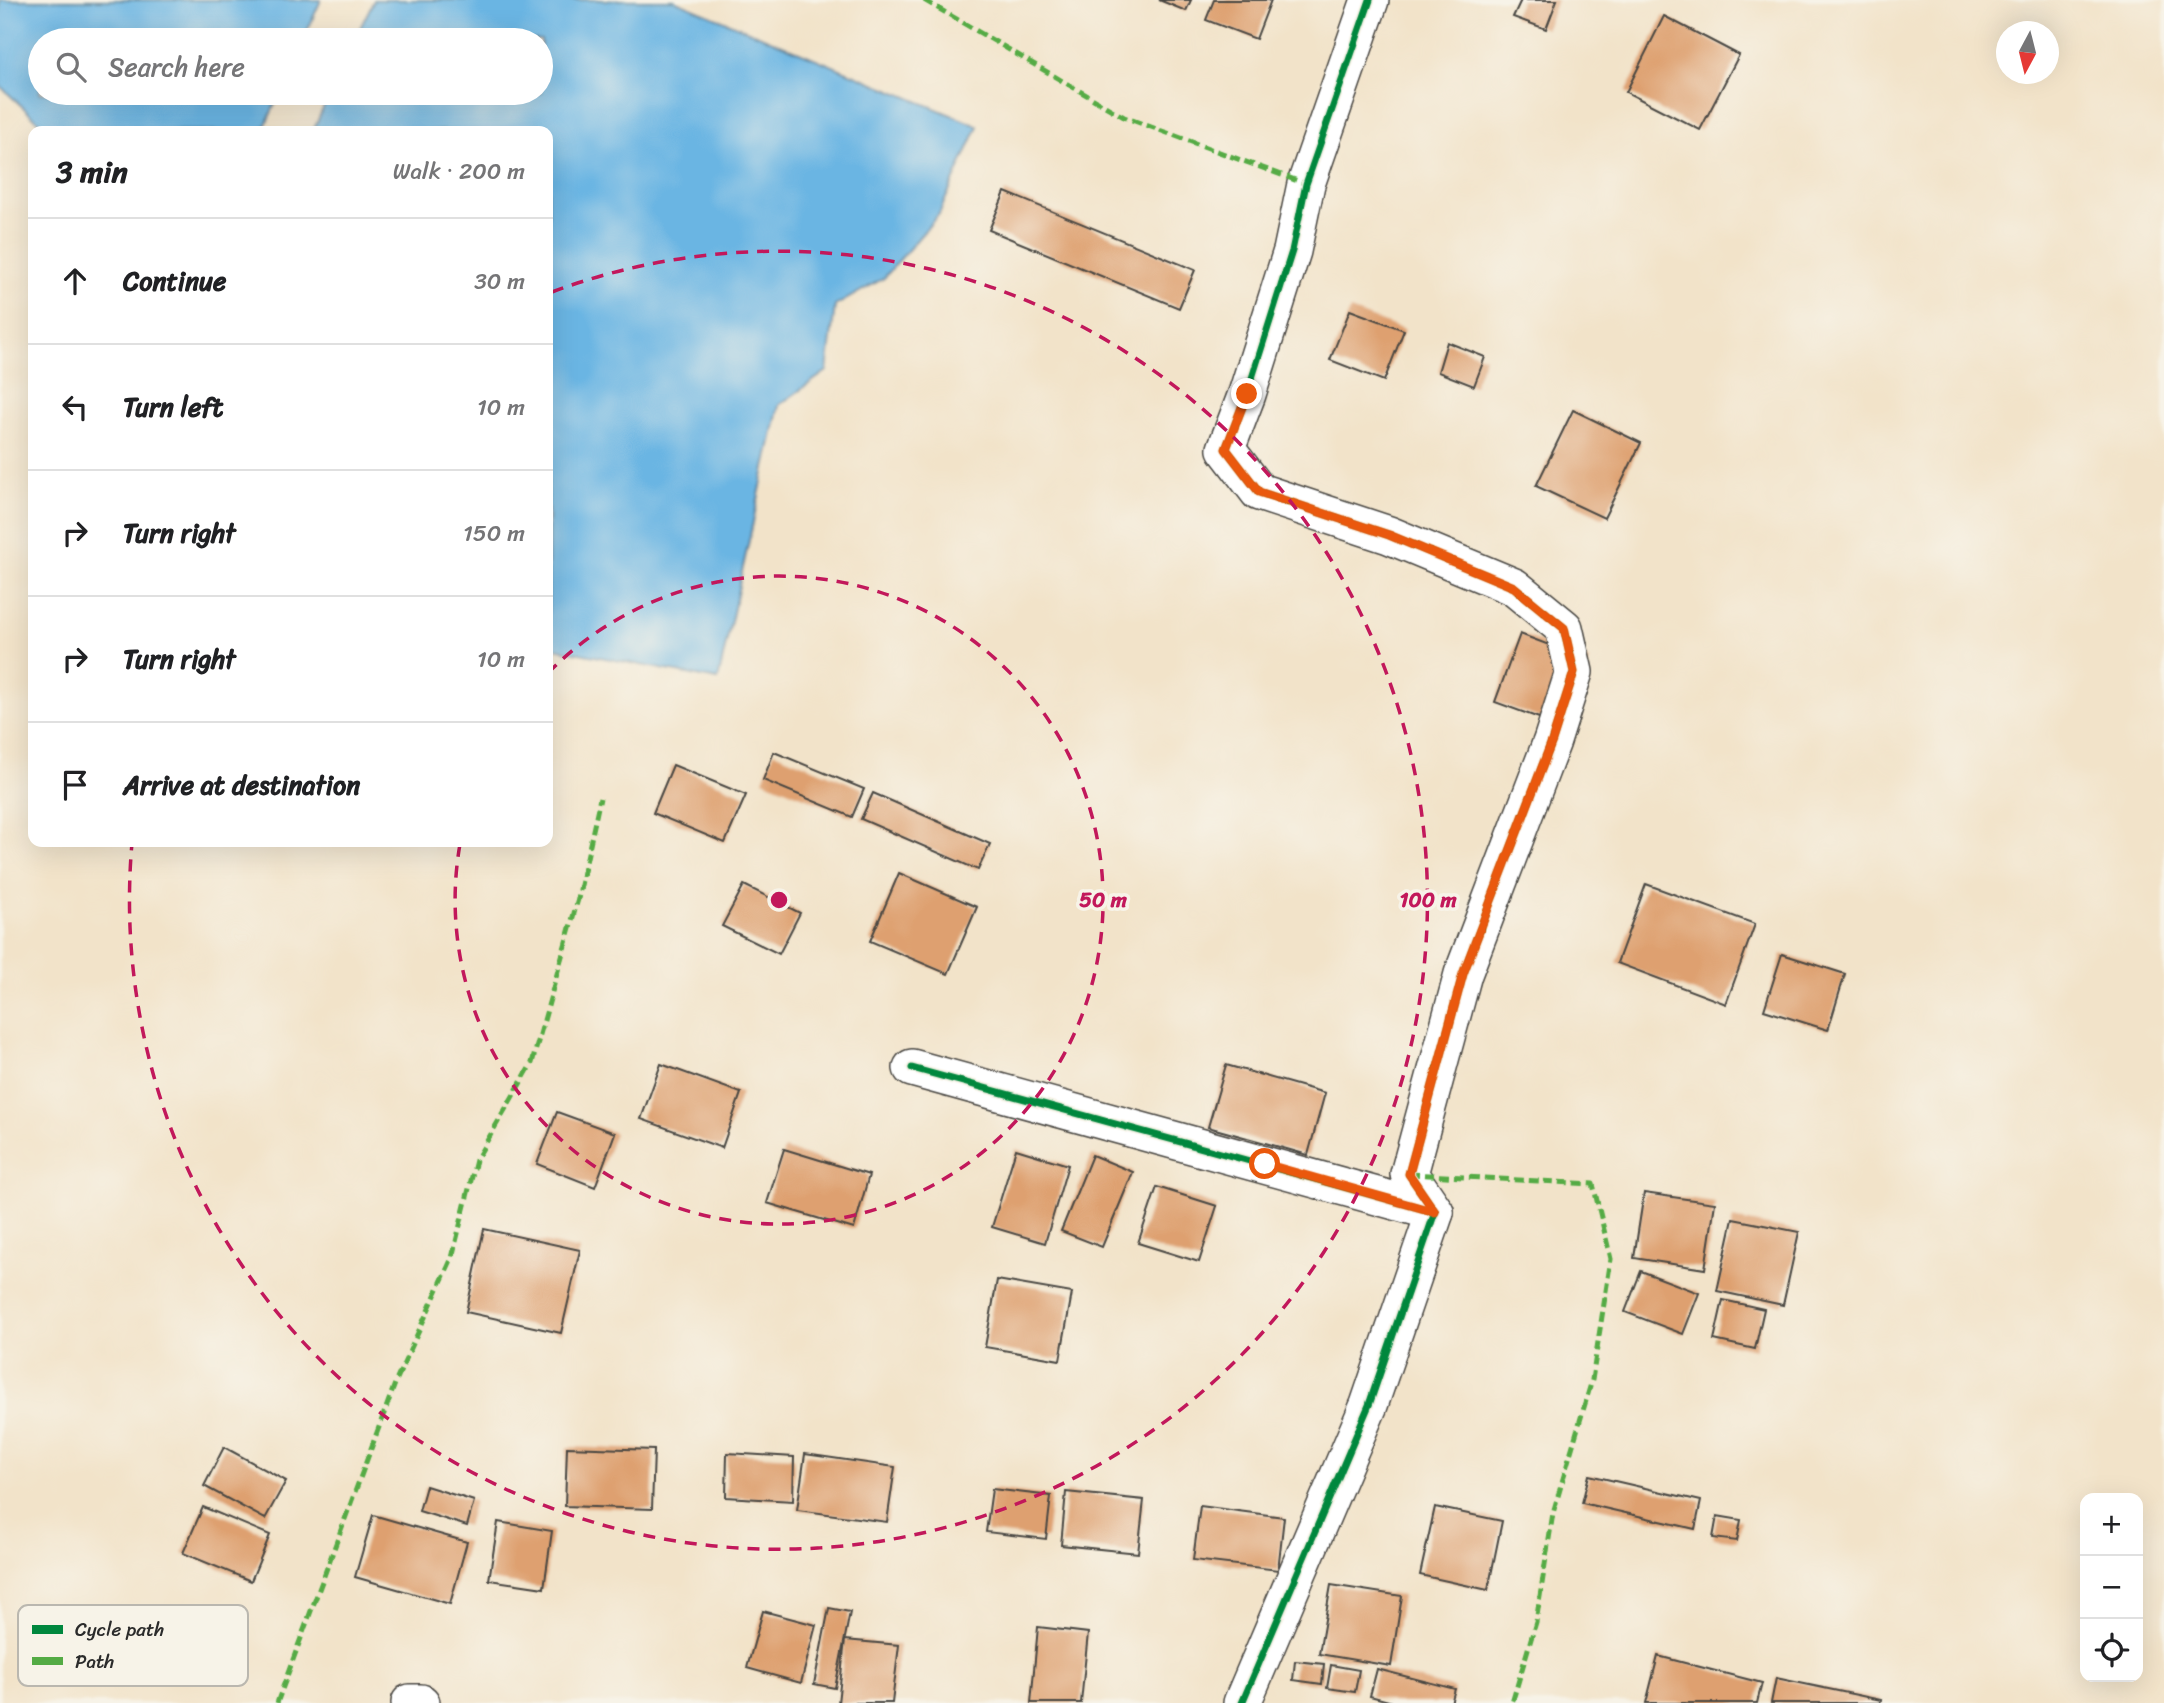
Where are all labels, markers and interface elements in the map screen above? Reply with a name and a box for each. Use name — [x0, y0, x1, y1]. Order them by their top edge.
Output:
north arrow — [1996, 21, 2059, 84]
search box — [28, 28, 553, 105]
text: Search here — [108, 44, 245, 90]
icon: search — [52, 48, 90, 86]
text: 3 min — [56, 145, 128, 199]
text: Walk · 200 m — [393, 151, 525, 192]
text: Continue — [123, 258, 226, 304]
text: 30 m — [474, 261, 525, 302]
icon: ahead — [56, 262, 94, 300]
route end — [1231, 378, 1262, 409]
text: Turn left — [123, 384, 223, 430]
text: 10 m — [477, 387, 525, 428]
icon: left — [56, 388, 94, 426]
text: Turn right — [123, 510, 236, 556]
text: 150 m — [463, 513, 525, 554]
icon: right — [56, 514, 94, 552]
text: Turn right — [123, 636, 236, 682]
text: 10 m — [477, 639, 525, 680]
icon: right — [56, 640, 94, 678]
text: Arrive at destination — [123, 762, 360, 808]
icon: arrive — [56, 766, 94, 804]
text: 50 m — [1079, 881, 1128, 919]
text: 100 m — [1399, 881, 1457, 919]
centre of rings — [767, 888, 791, 912]
route start — [1249, 1148, 1280, 1179]
map controls — [2080, 1493, 2143, 1682]
button: + — [2080, 1493, 2143, 1556]
button: − — [2080, 1556, 2143, 1619]
legend — [18, 1605, 248, 1686]
text: Cycle path — [75, 1613, 164, 1646]
button: locate — [2080, 1619, 2143, 1682]
text: Path — [75, 1645, 114, 1678]

